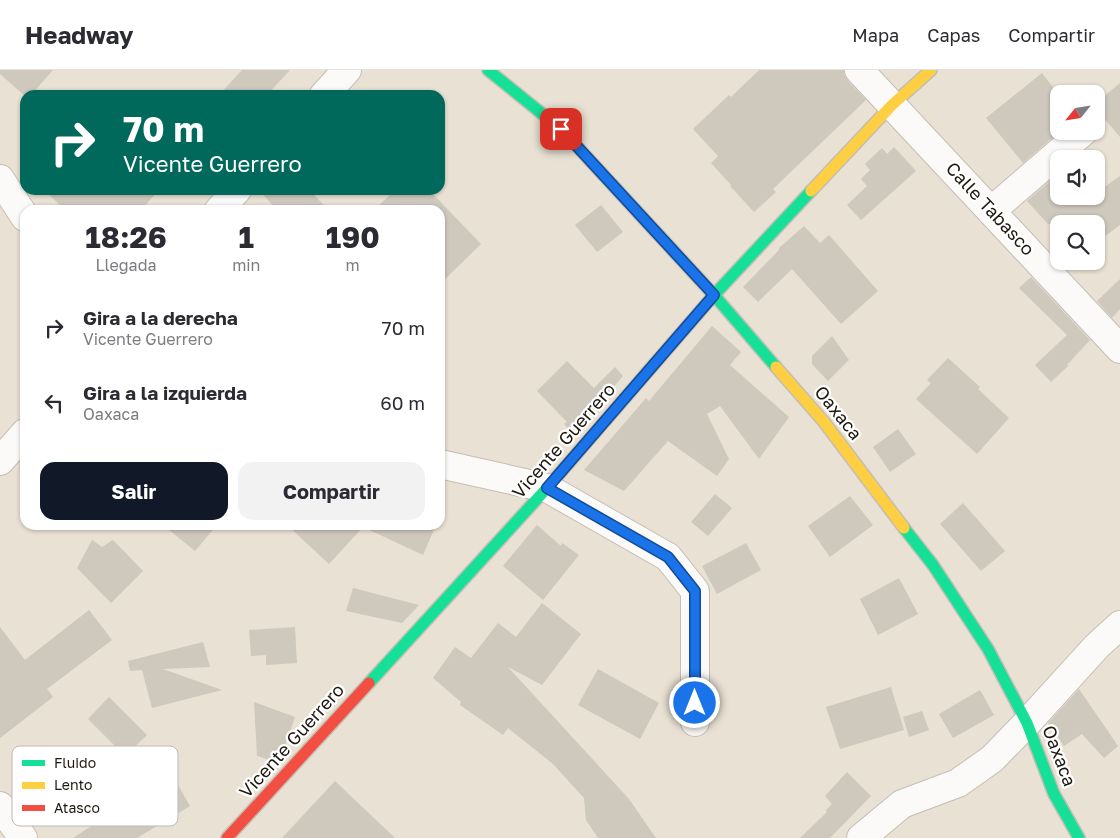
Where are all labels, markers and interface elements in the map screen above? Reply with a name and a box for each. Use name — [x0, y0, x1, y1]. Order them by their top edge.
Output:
text: Headway — [25, 20, 133, 49]
text: Mapa — [852, 24, 899, 46]
text: Capas — [927, 24, 980, 46]
text: Compartir — [1008, 24, 1095, 46]
north arrow — [1050, 85, 1105, 140]
map controls — [1050, 85, 1105, 270]
text: 70 m — [123, 108, 204, 150]
pin — [540, 108, 582, 150]
icon: right — [40, 110, 105, 175]
icon: arrive — [547, 115, 575, 143]
text: Vicente Guerrero — [123, 150, 302, 177]
button: sound — [1050, 150, 1105, 205]
street label: Calle Tabasco — [942, 157, 1040, 260]
button: search — [1050, 215, 1105, 270]
text: 18:26 — [85, 219, 167, 255]
text: 1 — [239, 219, 254, 255]
text: 190 — [326, 219, 380, 255]
text: Llegada — [96, 255, 157, 275]
text: min — [232, 255, 260, 275]
text: m — [346, 255, 360, 275]
text: Gira a la derecha — [83, 306, 238, 329]
icon: right — [40, 314, 68, 342]
text: 70 m — [382, 316, 425, 339]
text: Vicente Guerrero — [83, 329, 213, 349]
street label: Vicente Guerrero — [507, 378, 619, 503]
text: Gira a la izquierda — [83, 381, 247, 404]
street label: Oaxaca — [810, 381, 867, 444]
icon: left — [40, 389, 68, 417]
text: 60 m — [380, 391, 425, 414]
text: Oaxaca — [83, 404, 139, 424]
button: Salir — [40, 462, 228, 520]
button: Compartir — [238, 462, 425, 520]
position arrow — [668, 676, 720, 728]
street label: Vicente Guerrero — [234, 679, 348, 802]
street label: Oaxaca — [1038, 722, 1082, 789]
legend — [12, 746, 178, 826]
text: Fluido — [54, 754, 96, 771]
text: Lento — [54, 776, 92, 793]
text: Atasco — [54, 799, 100, 816]

